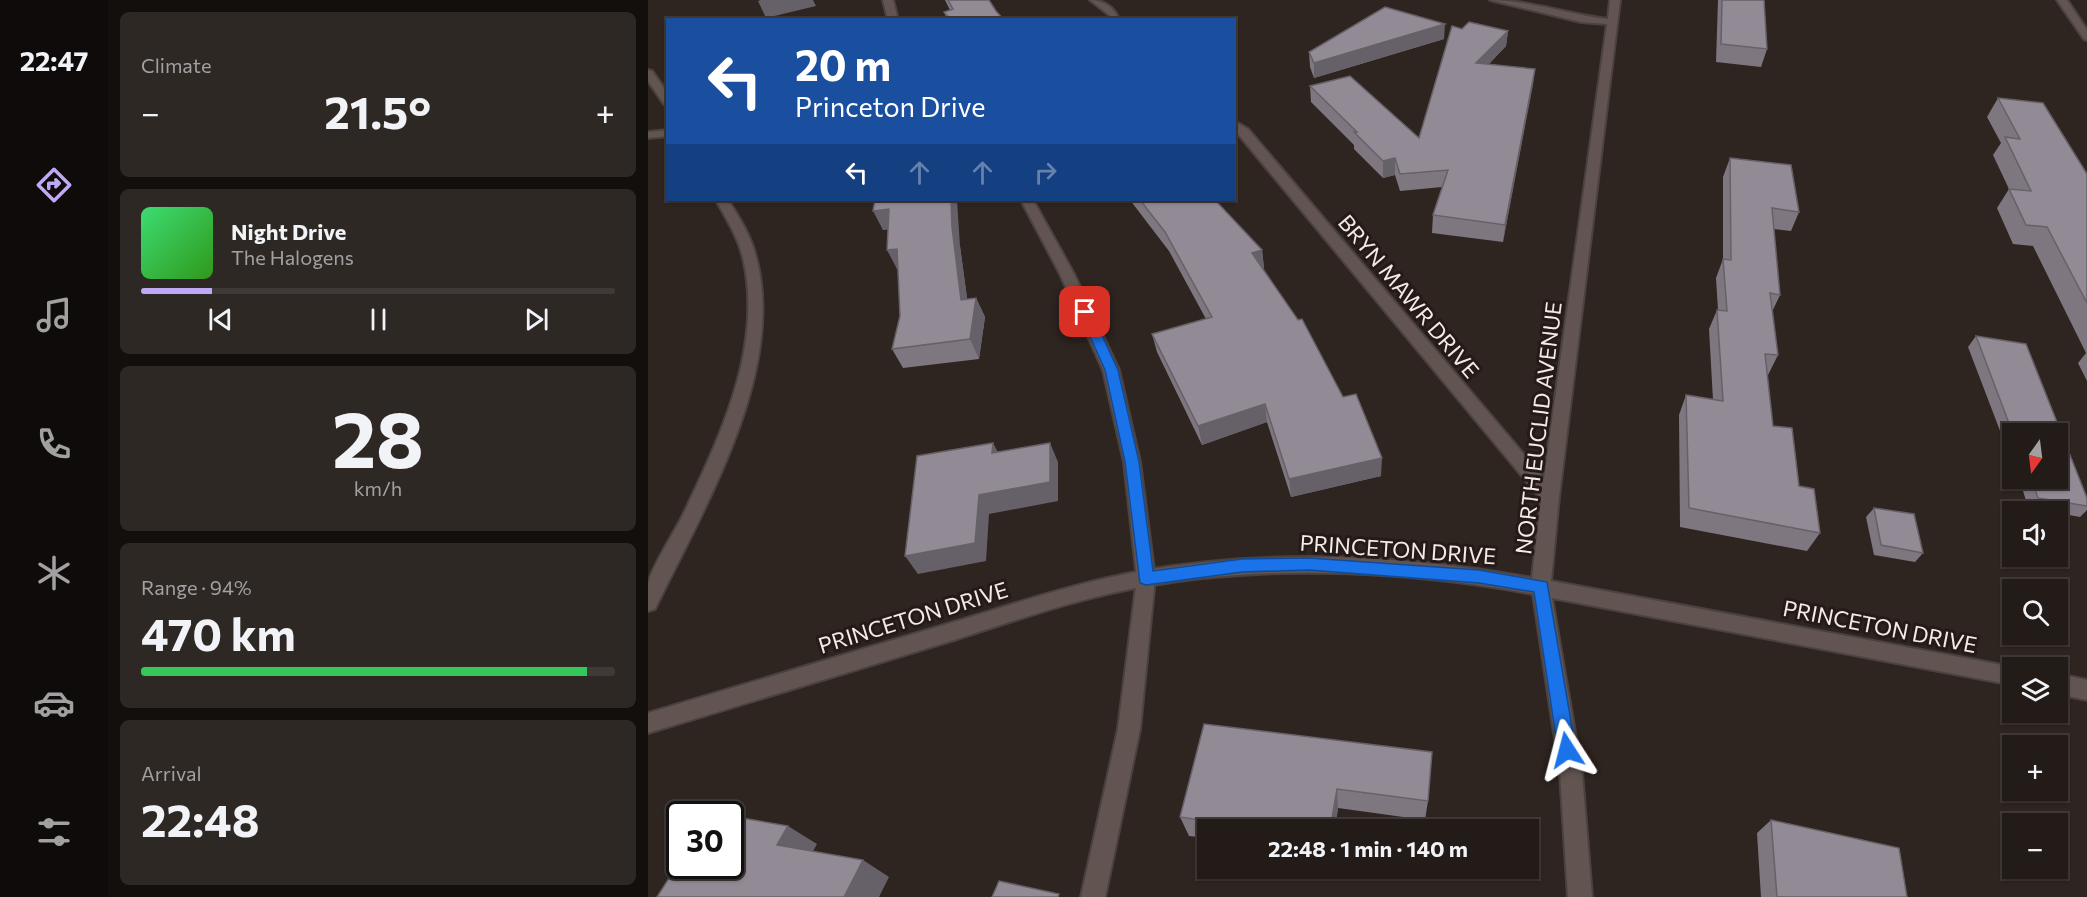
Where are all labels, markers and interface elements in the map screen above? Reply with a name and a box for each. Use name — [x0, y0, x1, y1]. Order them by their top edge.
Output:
text: 20 m — [795, 38, 891, 90]
icon: left — [696, 42, 774, 120]
text: 22:47 — [20, 44, 88, 77]
text: Climate — [141, 53, 211, 77]
text: 21.5° — [324, 83, 431, 138]
text: Princeton Drive — [795, 90, 985, 123]
text: − — [141, 91, 160, 132]
text: + — [596, 91, 615, 132]
icon: left — [840, 156, 873, 189]
icon: ahead — [903, 156, 936, 189]
icon: ahead — [966, 156, 999, 189]
icon: right — [1029, 156, 1062, 189]
icon: directions — [33, 164, 75, 206]
street label: BRYN MAWR DRIVE — [1333, 209, 1485, 383]
text: Night Drive — [231, 218, 346, 245]
text: The Halogens — [231, 245, 354, 269]
pin — [1059, 286, 1110, 337]
icon: music — [33, 294, 75, 336]
icon: arrive — [1068, 295, 1101, 328]
street label: NORTH EUCLID AVENUE — [1509, 300, 1567, 556]
icon: previous — [204, 303, 237, 336]
icon: pause — [362, 303, 395, 336]
icon: next — [520, 303, 553, 336]
text: 28 — [332, 389, 424, 484]
icon: phone — [33, 423, 75, 465]
north arrow — [2002, 423, 2068, 489]
map controls — [2002, 423, 2068, 879]
text: km/h — [354, 476, 402, 500]
button: sound — [2002, 501, 2068, 567]
street label: PRINCETON DRIVE — [1299, 529, 1497, 569]
icon: climate — [33, 552, 75, 594]
text: Range · 94% — [141, 575, 252, 599]
street label: PRINCETON DRIVE — [815, 575, 1011, 659]
button: search — [2002, 579, 2068, 645]
street label: PRINCETON DRIVE — [1781, 594, 1979, 658]
text: 470 km — [141, 605, 296, 660]
button: layers — [2002, 657, 2068, 723]
icon: car — [33, 682, 75, 724]
position arrow — [1535, 718, 1599, 782]
button: + — [2002, 735, 2068, 801]
text: Arrival — [141, 761, 202, 785]
text: 22:48 — [141, 791, 260, 846]
speed limit sign: 30 — [666, 801, 744, 879]
icon: filters — [33, 811, 75, 853]
button: − — [2002, 813, 2068, 879]
text: 22:48 · 1 min · 140 m — [1268, 835, 1468, 862]

